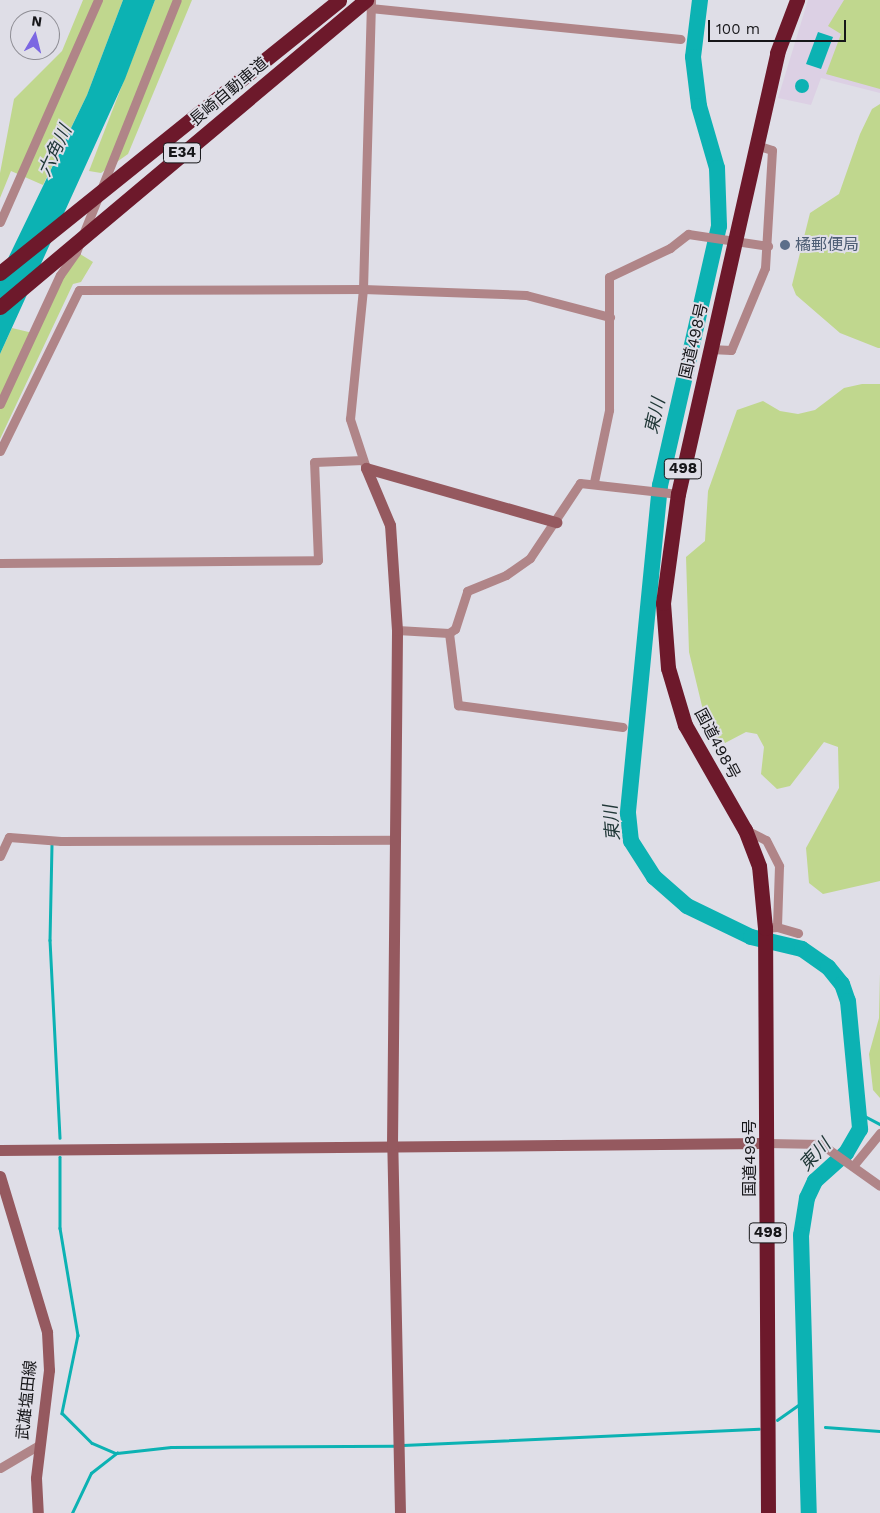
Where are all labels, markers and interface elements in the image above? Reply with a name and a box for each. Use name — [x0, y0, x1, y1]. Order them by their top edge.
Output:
north arrow — [10, 10, 60, 60]
scale bar — [710, 10, 848, 42]
text: N — [31, 12, 43, 30]
text: 100 m — [716, 20, 760, 38]
street label: 長崎自動車道 — [186, 54, 272, 130]
water label: 六角川 — [34, 122, 76, 180]
road number: E34 — [162, 140, 202, 166]
place label: 橘郵便局 — [795, 235, 859, 255]
marker: 橘郵便局 — [779, 239, 791, 251]
street label: 国道498号 — [676, 301, 712, 381]
water label: 東川 — [640, 396, 670, 436]
road number: 498 — [663, 456, 703, 482]
street label: 国道498号 — [690, 705, 744, 783]
water label: 東川 — [600, 804, 624, 842]
street label: 国道498号 — [740, 1119, 760, 1197]
water label: 東川 — [795, 1134, 835, 1176]
road number: 498 — [748, 1220, 788, 1246]
street label: 武雄塩田線 — [13, 1359, 41, 1441]

